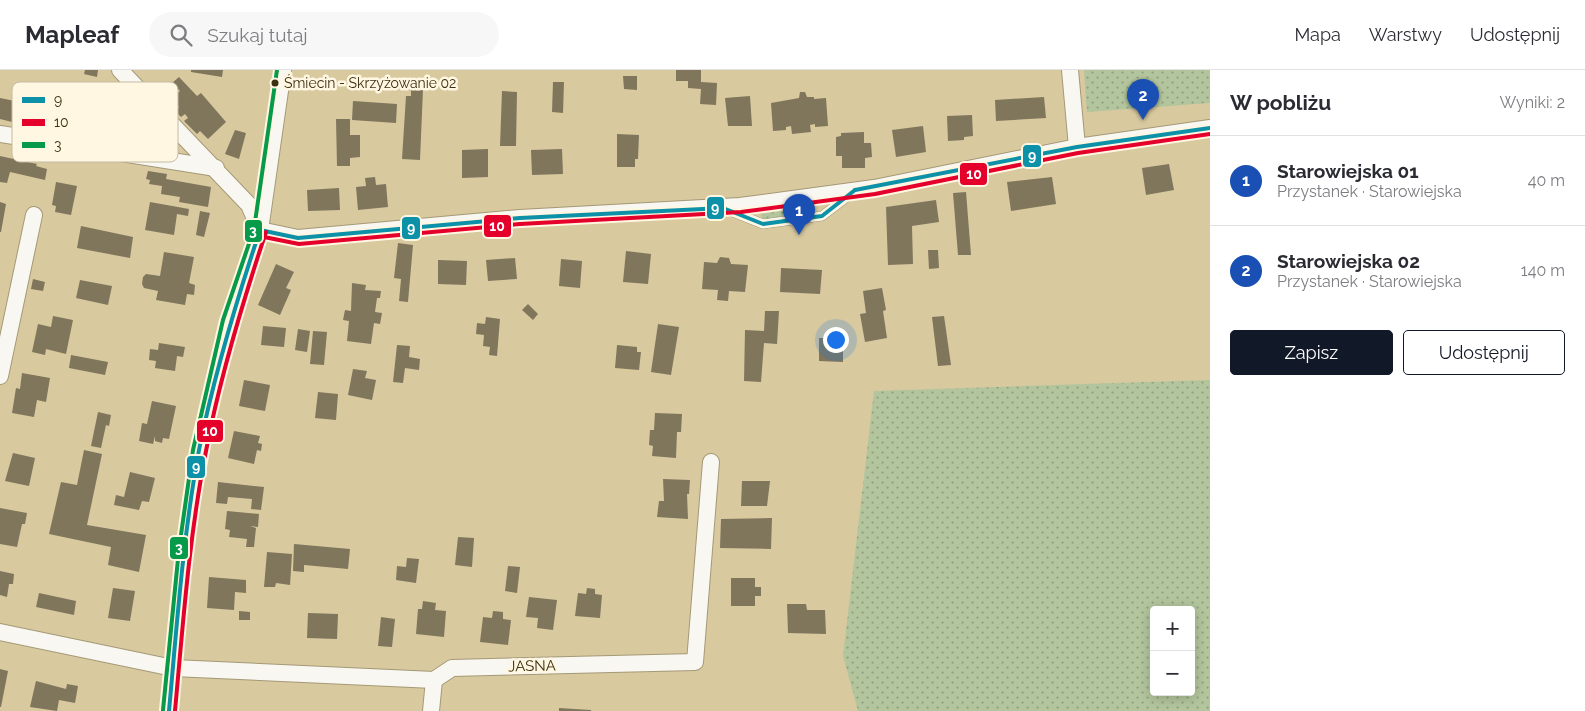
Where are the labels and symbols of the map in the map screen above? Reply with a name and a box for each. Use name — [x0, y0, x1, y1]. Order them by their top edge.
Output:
place label: Śmiecin - Skrzyżowanie 02 — [284, 74, 456, 91]
marker: Śmiecin - Skrzyżowanie 02 — [270, 78, 280, 88]
pin: 2 — [1127, 79, 1159, 120]
legend — [12, 82, 178, 162]
text: 9 — [54, 92, 62, 108]
text: 10 — [54, 114, 69, 130]
text: 3 — [54, 137, 61, 153]
line badge: 9 — [1022, 144, 1042, 168]
text: 9 — [1028, 148, 1036, 164]
line badge: 10 — [959, 162, 988, 186]
text: 10 — [966, 166, 982, 182]
pin: 1 — [783, 194, 815, 235]
line badge: 9 — [706, 196, 725, 220]
text: 9 — [711, 200, 719, 216]
line badge: 10 — [483, 214, 512, 238]
line badge: 9 — [401, 216, 421, 240]
text: 10 — [489, 218, 505, 234]
line badge: 3 — [244, 219, 263, 243]
text: 9 — [407, 220, 415, 236]
text: 3 — [249, 223, 257, 239]
your location — [823, 327, 849, 353]
line badge: 10 — [196, 419, 224, 443]
text: 10 — [202, 423, 218, 439]
line badge: 9 — [186, 455, 206, 479]
text: 9 — [192, 459, 200, 475]
line badge: 3 — [169, 536, 189, 560]
text: 3 — [175, 540, 183, 556]
street label: JASNA — [508, 657, 556, 675]

